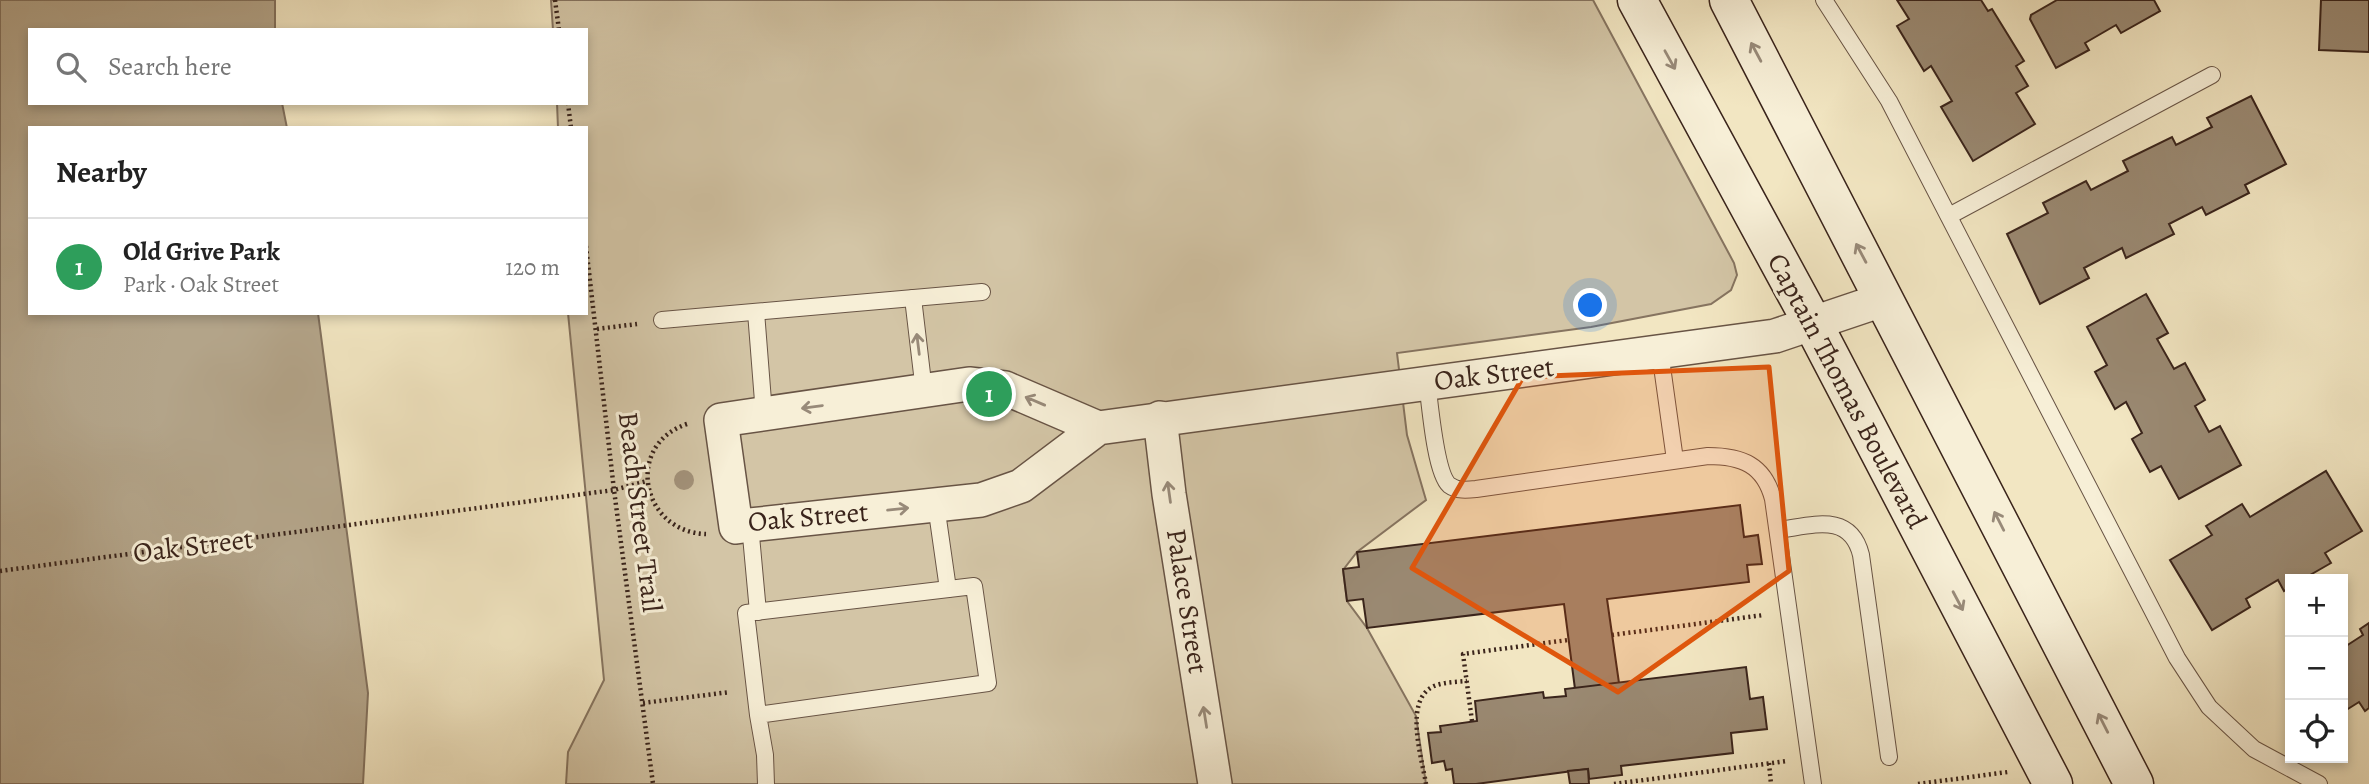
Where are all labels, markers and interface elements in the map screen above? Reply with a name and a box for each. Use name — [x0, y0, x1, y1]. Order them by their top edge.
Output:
search box — [28, 28, 588, 105]
one-way arrow — [1749, 42, 1763, 62]
icon: search — [52, 48, 90, 86]
text: Search here — [108, 49, 232, 84]
one-way arrow — [1663, 49, 1677, 70]
text: Nearby — [56, 152, 147, 192]
text: Old Grive Park — [123, 234, 280, 269]
one-way arrow — [1854, 244, 1868, 264]
street label: Captain Thomas Boulevard — [1758, 247, 1936, 536]
text: 1 — [75, 252, 83, 283]
text: 120 m — [505, 252, 560, 283]
text: Park · Oak Street — [123, 269, 279, 300]
your location — [1573, 288, 1607, 322]
one-way arrow — [912, 334, 925, 356]
street label: Oak Street — [1432, 348, 1556, 400]
pin: 1 — [966, 368, 1012, 420]
one-way arrow — [1025, 394, 1046, 407]
one-way arrow — [801, 401, 824, 414]
street label: Beach Street Trail — [609, 410, 671, 614]
one-way arrow — [1163, 481, 1176, 504]
street label: Oak Street — [746, 493, 870, 541]
one-way arrow — [886, 503, 909, 516]
one-way arrow — [1992, 511, 2006, 532]
street label: Oak Street — [131, 520, 255, 572]
street label: Palace Street — [1157, 526, 1217, 676]
map controls — [2285, 574, 2348, 763]
button: + — [2285, 574, 2348, 637]
one-way arrow — [1951, 591, 1965, 611]
button: − — [2285, 637, 2348, 700]
button: locate — [2285, 700, 2348, 763]
one-way arrow — [1198, 706, 1211, 728]
one-way arrow — [2096, 713, 2110, 734]

